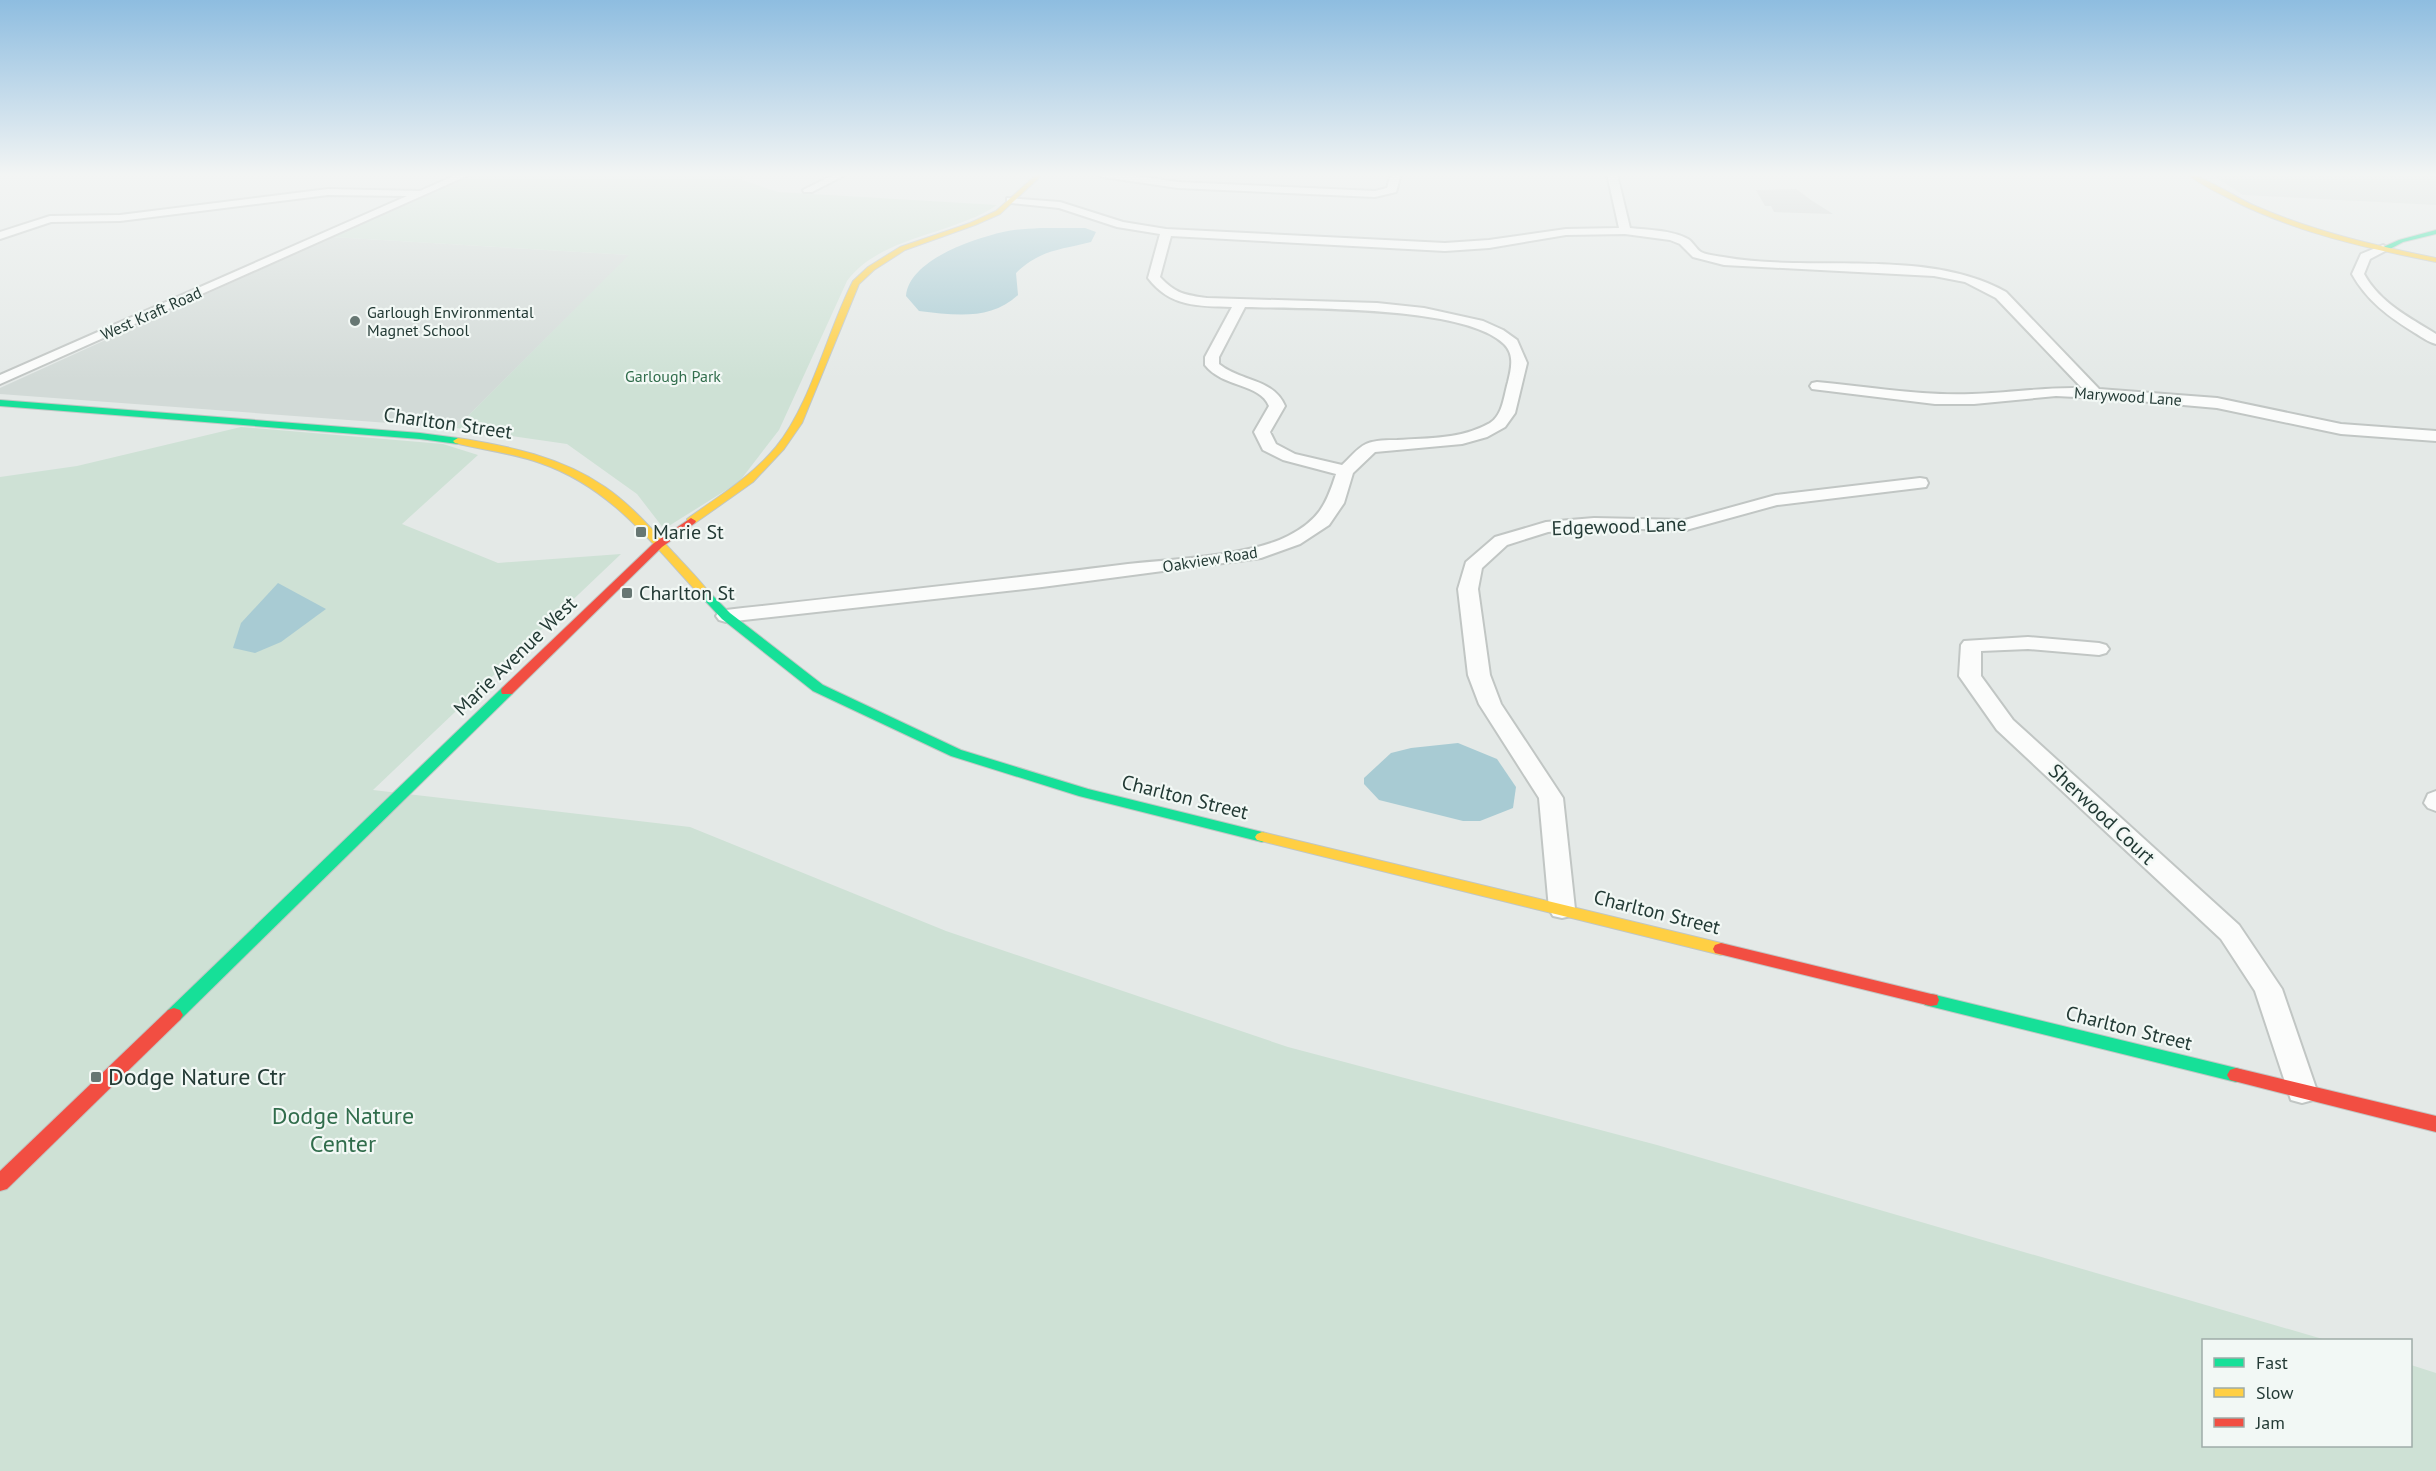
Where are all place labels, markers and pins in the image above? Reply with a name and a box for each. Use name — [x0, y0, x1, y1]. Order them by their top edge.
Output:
place label: Garlough Environmental Magnet School — [367, 302, 534, 340]
marker: Garlough Environmental Magnet School — [348, 314, 362, 328]
place label: Marie St — [653, 519, 724, 545]
marker: Marie St — [634, 525, 648, 539]
place label: Charlton St — [639, 580, 735, 606]
marker: Charlton St — [620, 586, 634, 600]
place label: Dodge Nature Ctr — [108, 1061, 286, 1092]
marker: Dodge Nature Ctr — [89, 1070, 103, 1084]

